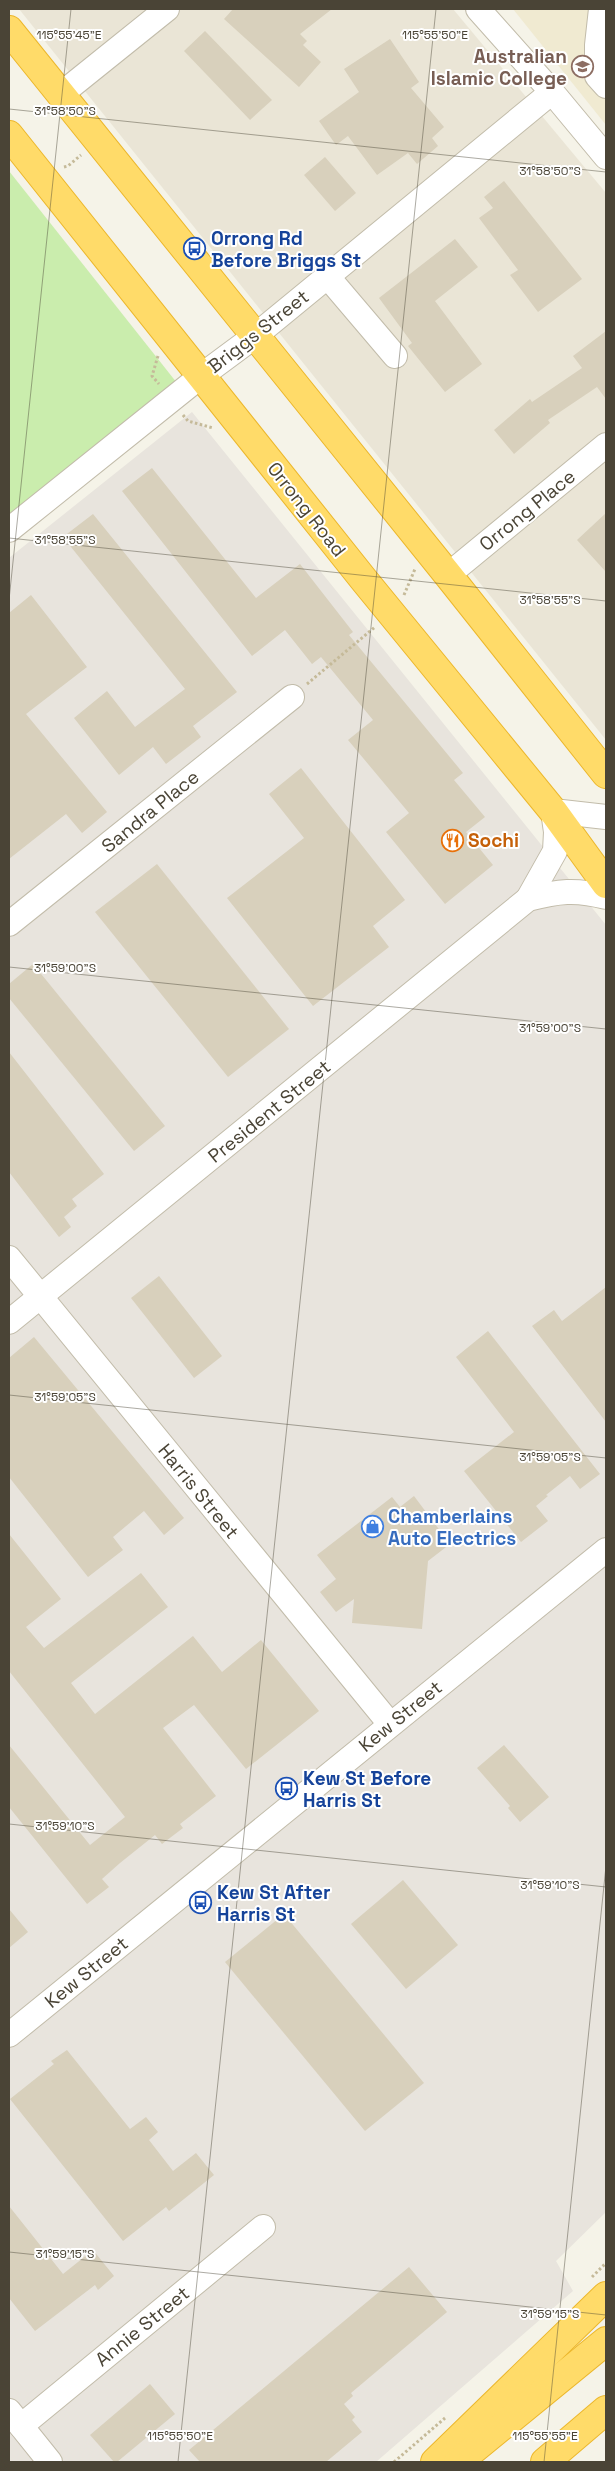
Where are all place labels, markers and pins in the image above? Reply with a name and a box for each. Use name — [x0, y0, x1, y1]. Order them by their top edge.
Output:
place label: Australian Islamic College — [431, 44, 567, 91]
school or university icon: Australian Islamic College — [571, 55, 595, 79]
place label: Orrong Rd Before Briggs St — [211, 226, 361, 273]
bus stop icon: Orrong Rd Before Briggs St — [183, 237, 207, 261]
restaurant icon: Sochi — [440, 828, 464, 852]
place label: Sochi — [468, 828, 519, 853]
place label: Chamberlains Auto Electrics — [388, 1504, 516, 1551]
shop icon: Chamberlains Auto Electrics — [360, 1515, 384, 1539]
place label: Kew St Before Harris St — [303, 1766, 431, 1813]
bus stop icon: Kew St Before Harris St — [275, 1777, 299, 1801]
place label: Kew St After Harris St — [217, 1880, 331, 1927]
bus stop icon: Kew St After Harris St — [189, 1891, 213, 1915]

